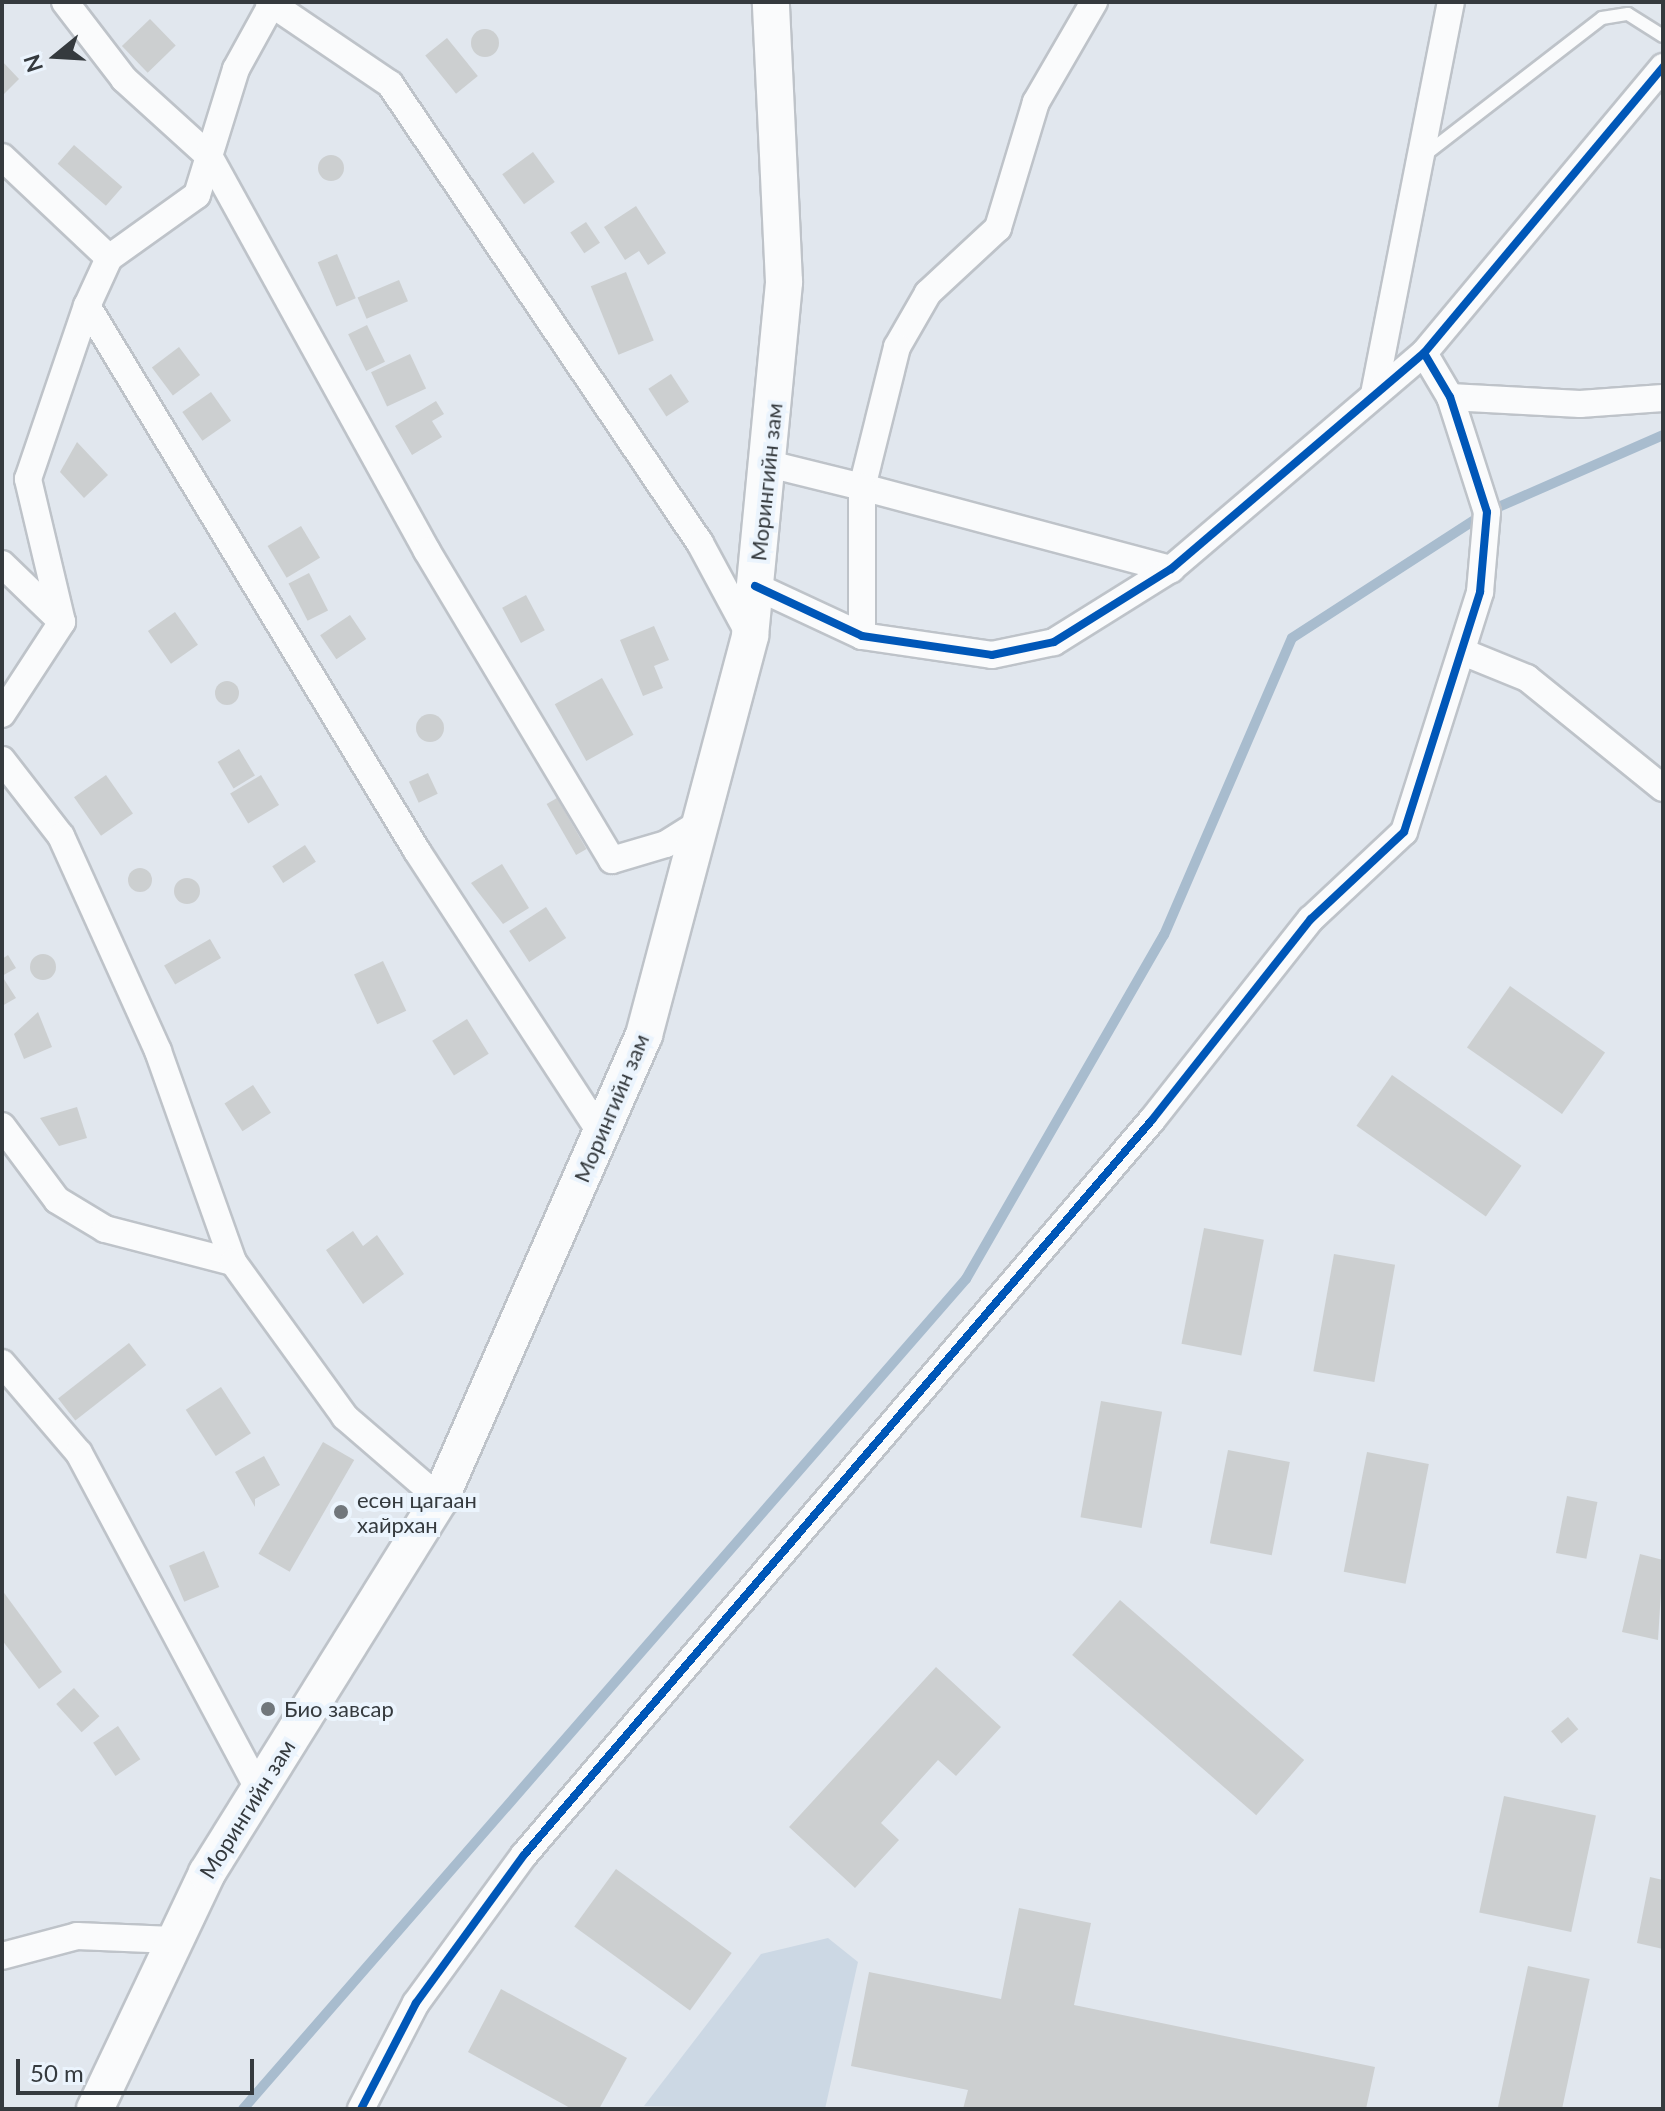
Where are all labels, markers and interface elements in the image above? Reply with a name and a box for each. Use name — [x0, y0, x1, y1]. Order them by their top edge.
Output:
north arrow — [16, 16, 96, 96]
text: N — [17, 51, 48, 76]
street label: Морингийн зам — [745, 402, 787, 562]
street label: Морингийн зам — [568, 1030, 654, 1186]
place label: есөн цагаан хайрхан — [357, 1486, 477, 1538]
marker: есөн цагаан хайрхан — [332, 1503, 350, 1521]
place label: Био завсар — [284, 1696, 394, 1722]
marker: Био завсар — [259, 1700, 277, 1718]
street label: Морингийн зам — [194, 1735, 300, 1883]
scale bar — [20, 2043, 258, 2093]
text: 50 m — [30, 2058, 84, 2087]

